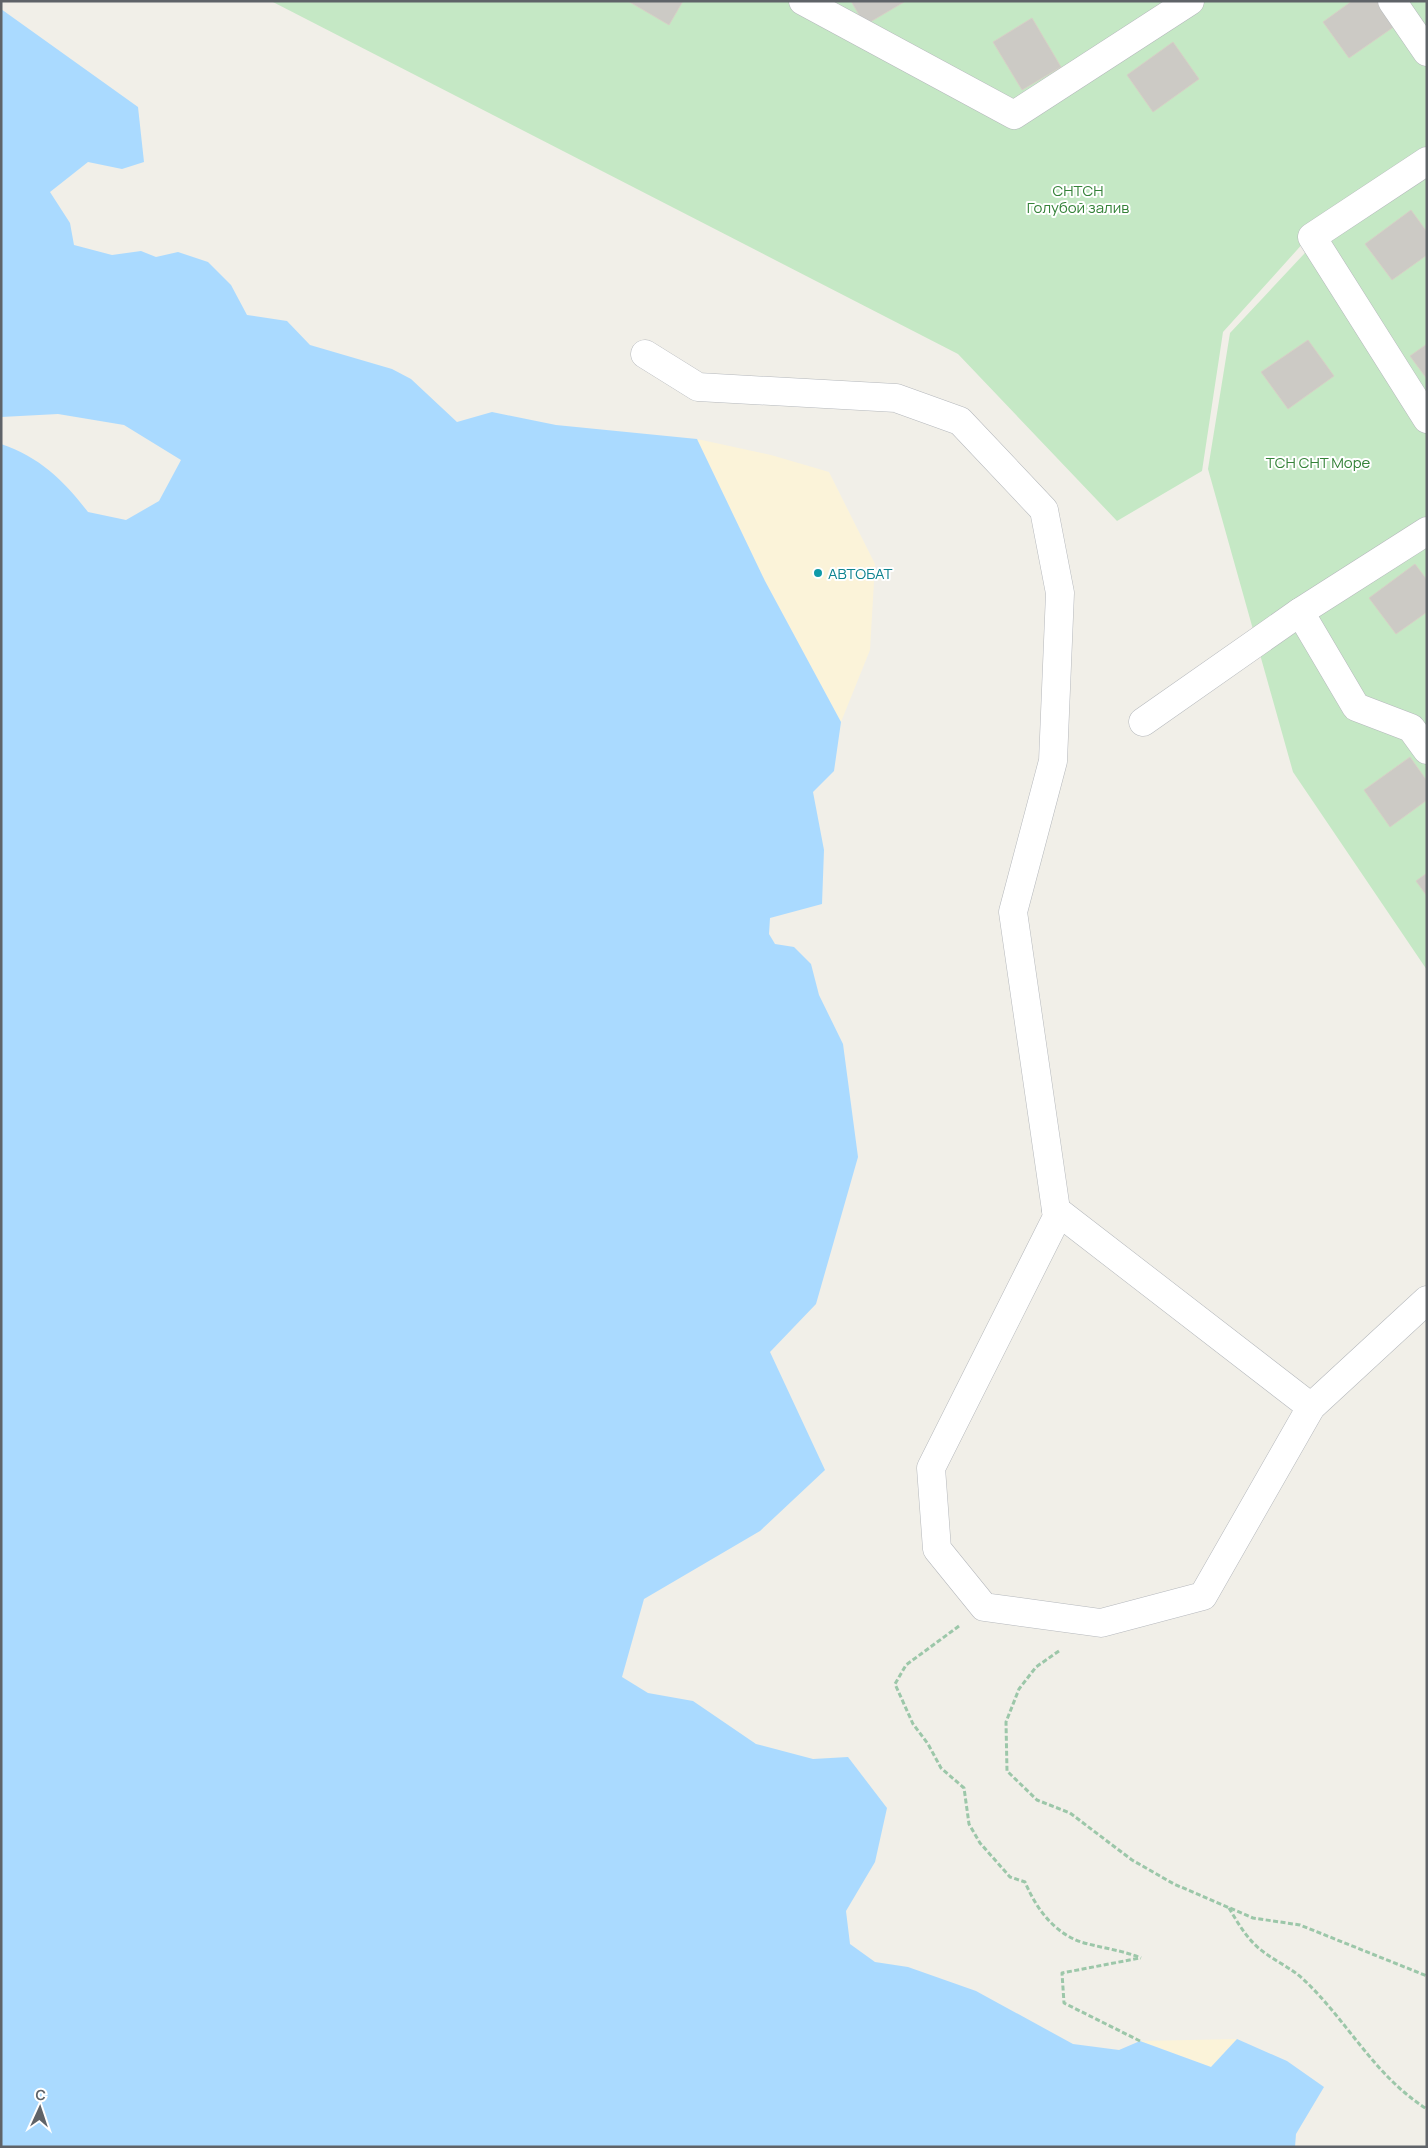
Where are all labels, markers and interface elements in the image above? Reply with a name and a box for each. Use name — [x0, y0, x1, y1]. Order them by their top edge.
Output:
park label: СНТСН Голубой залив — [1027, 180, 1129, 218]
park label: ТСН СНТ Море — [1266, 452, 1371, 473]
place label: АВТОБАТ — [828, 563, 893, 584]
marker: АВТОБАТ — [812, 567, 824, 579]
north arrow — [15, 2083, 65, 2133]
text: С — [35, 2085, 46, 2104]

